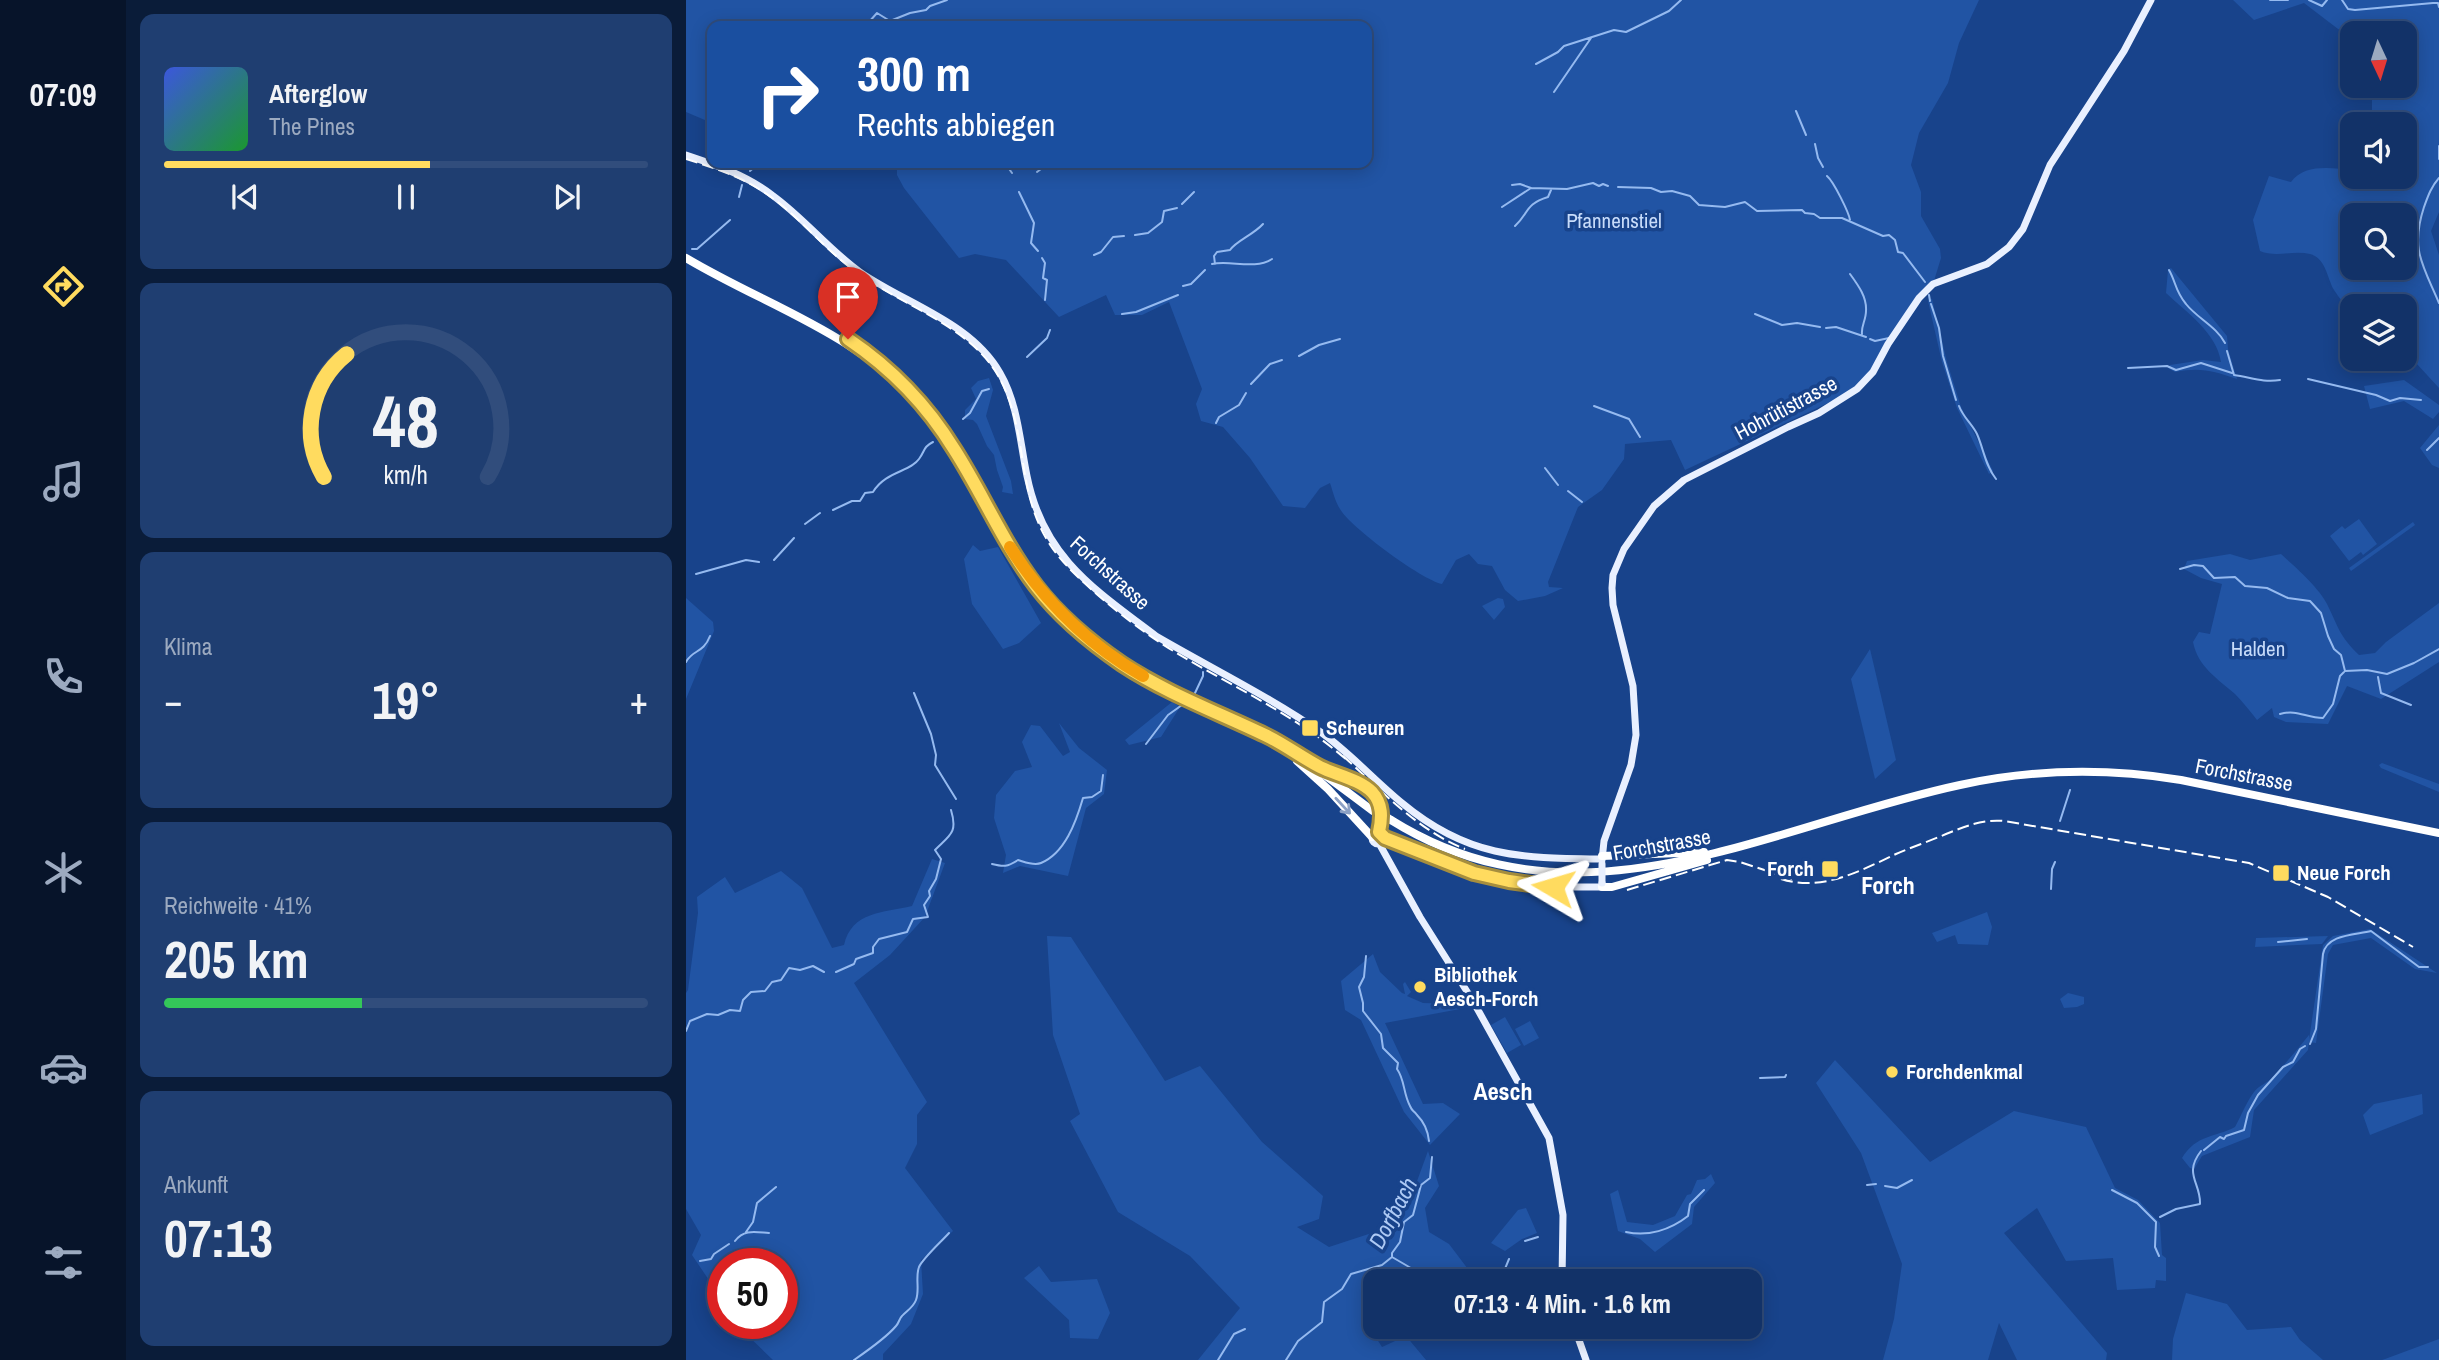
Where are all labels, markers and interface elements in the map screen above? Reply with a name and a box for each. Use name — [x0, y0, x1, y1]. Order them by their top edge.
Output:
north arrow — [2340, 21, 2417, 98]
map controls — [2340, 21, 2417, 371]
text: 300 m — [857, 40, 971, 106]
icon: right — [742, 49, 833, 140]
text: 07:09 — [29, 73, 97, 116]
text: Afterglow — [269, 76, 367, 111]
text: Rechts abbiegen — [857, 103, 1055, 146]
text: The Pines — [269, 111, 355, 142]
button: sound — [2340, 112, 2417, 189]
icon: previous — [226, 178, 264, 216]
icon: pause — [387, 178, 425, 216]
icon: next — [548, 178, 586, 216]
button: search — [2340, 203, 2417, 280]
park label: Pfannenstiel — [1566, 206, 1662, 235]
icon: directions — [39, 262, 88, 311]
pin — [818, 267, 878, 339]
icon: arrive — [829, 278, 867, 316]
button: layers — [2340, 294, 2417, 371]
street label: Hohrütistrasse — [1730, 368, 1842, 447]
text: 48 — [373, 372, 439, 470]
icon: music — [39, 457, 88, 506]
text: km/h — [384, 458, 428, 492]
street label: Forchstrasse — [1064, 529, 1157, 616]
text: Klima — [164, 631, 212, 662]
park label: Halden — [2231, 634, 2285, 663]
icon: phone — [39, 652, 88, 701]
text: 19° — [372, 665, 440, 735]
text: − — [164, 675, 182, 726]
text: + — [630, 675, 648, 726]
place label: Scheuren — [1326, 713, 1404, 742]
marker: Scheuren — [1300, 718, 1320, 738]
street label: Forchstrasse — [2193, 751, 2295, 798]
one-way arrow — [1335, 797, 1352, 814]
street label: Forchstrasse — [1611, 822, 1713, 867]
icon: climate — [39, 848, 88, 897]
position arrow — [1516, 850, 1590, 924]
place label: Forch — [1767, 854, 1814, 883]
place label: Neue Forch — [2297, 858, 2391, 887]
marker: Forch — [1820, 859, 1840, 879]
marker: Neue Forch — [2271, 863, 2291, 883]
district label: Forch — [1861, 869, 1915, 901]
text: Reichweite · 41% — [164, 890, 312, 921]
text: 205 km — [164, 924, 309, 994]
place label: Bibliothek Aesch-Forch — [1434, 960, 1538, 1013]
marker: Bibliothek Aesch-Forch — [1412, 979, 1428, 995]
icon: car — [39, 1043, 88, 1092]
place label: Forchdenkmal — [1906, 1057, 2023, 1086]
marker: Forchdenkmal — [1884, 1064, 1900, 1080]
district label: Aesch — [1473, 1075, 1533, 1107]
text: Ankunft — [164, 1169, 228, 1200]
water label: Dorfbach — [1361, 1172, 1424, 1254]
text: 07:13 — [164, 1203, 273, 1273]
icon: filters — [39, 1238, 88, 1287]
speed limit sign: 50 — [707, 1248, 798, 1339]
text: 07:13 · 4 Min. · 1.6 km — [1454, 1286, 1671, 1321]

